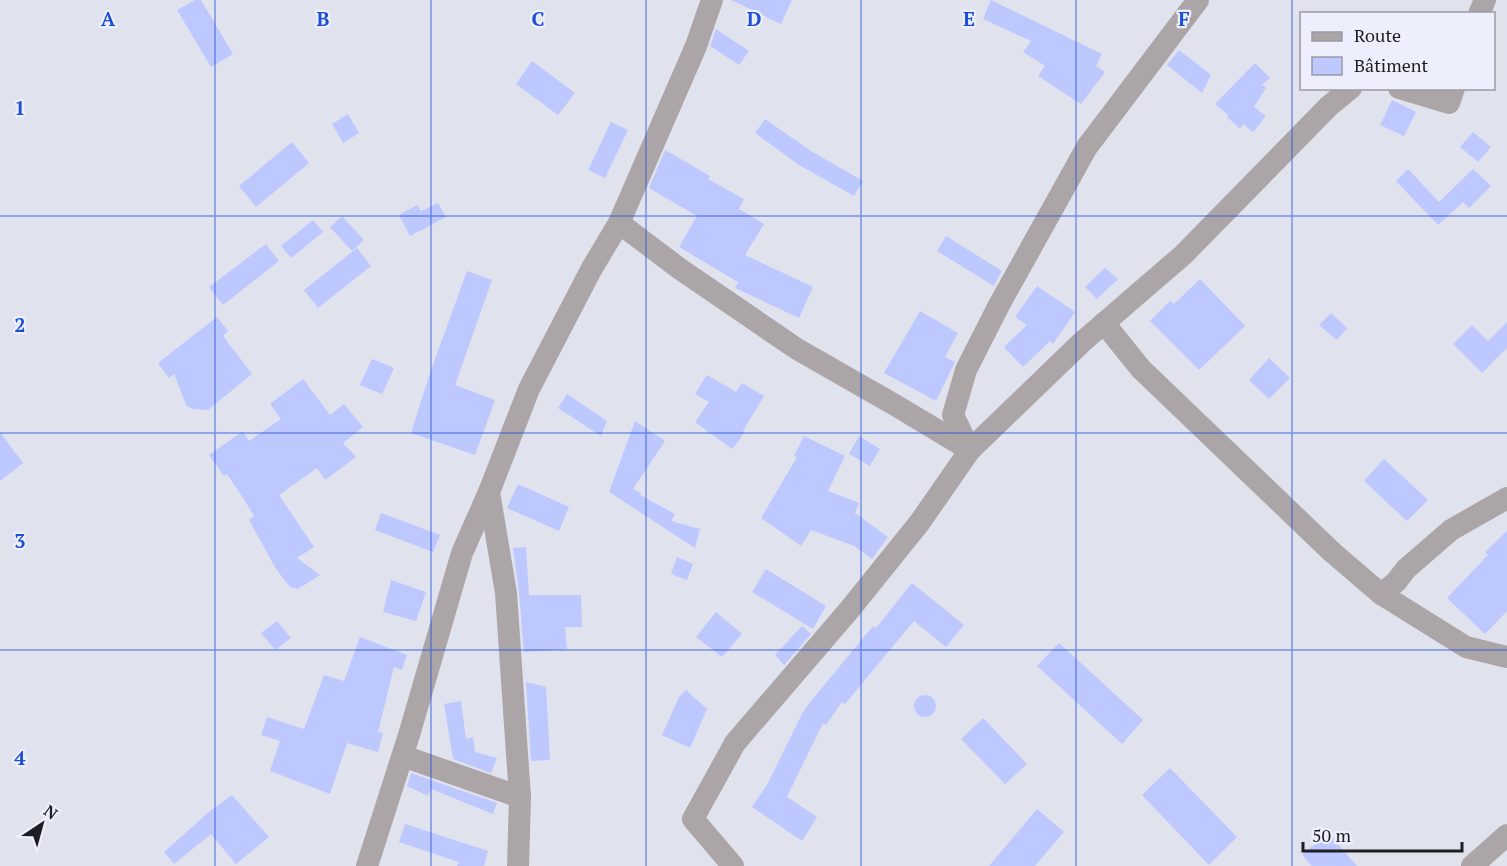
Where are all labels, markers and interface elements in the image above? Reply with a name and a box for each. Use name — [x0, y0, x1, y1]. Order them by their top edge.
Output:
text: A — [101, 5, 116, 32]
text: B — [317, 5, 330, 32]
text: C — [531, 5, 545, 32]
text: D — [747, 5, 761, 32]
text: E — [963, 5, 975, 32]
text: F — [1178, 5, 1190, 32]
legend — [1300, 12, 1495, 90]
text: Route — [1354, 23, 1401, 47]
text: Bâtiment — [1354, 53, 1429, 77]
text: 1 — [14, 94, 26, 121]
text: 2 — [14, 311, 26, 338]
text: 3 — [14, 527, 26, 554]
text: 4 — [14, 744, 26, 771]
north arrow — [12, 794, 72, 854]
text: N — [39, 799, 62, 824]
scale bar — [1303, 815, 1462, 853]
text: 50 m — [1312, 823, 1352, 847]

